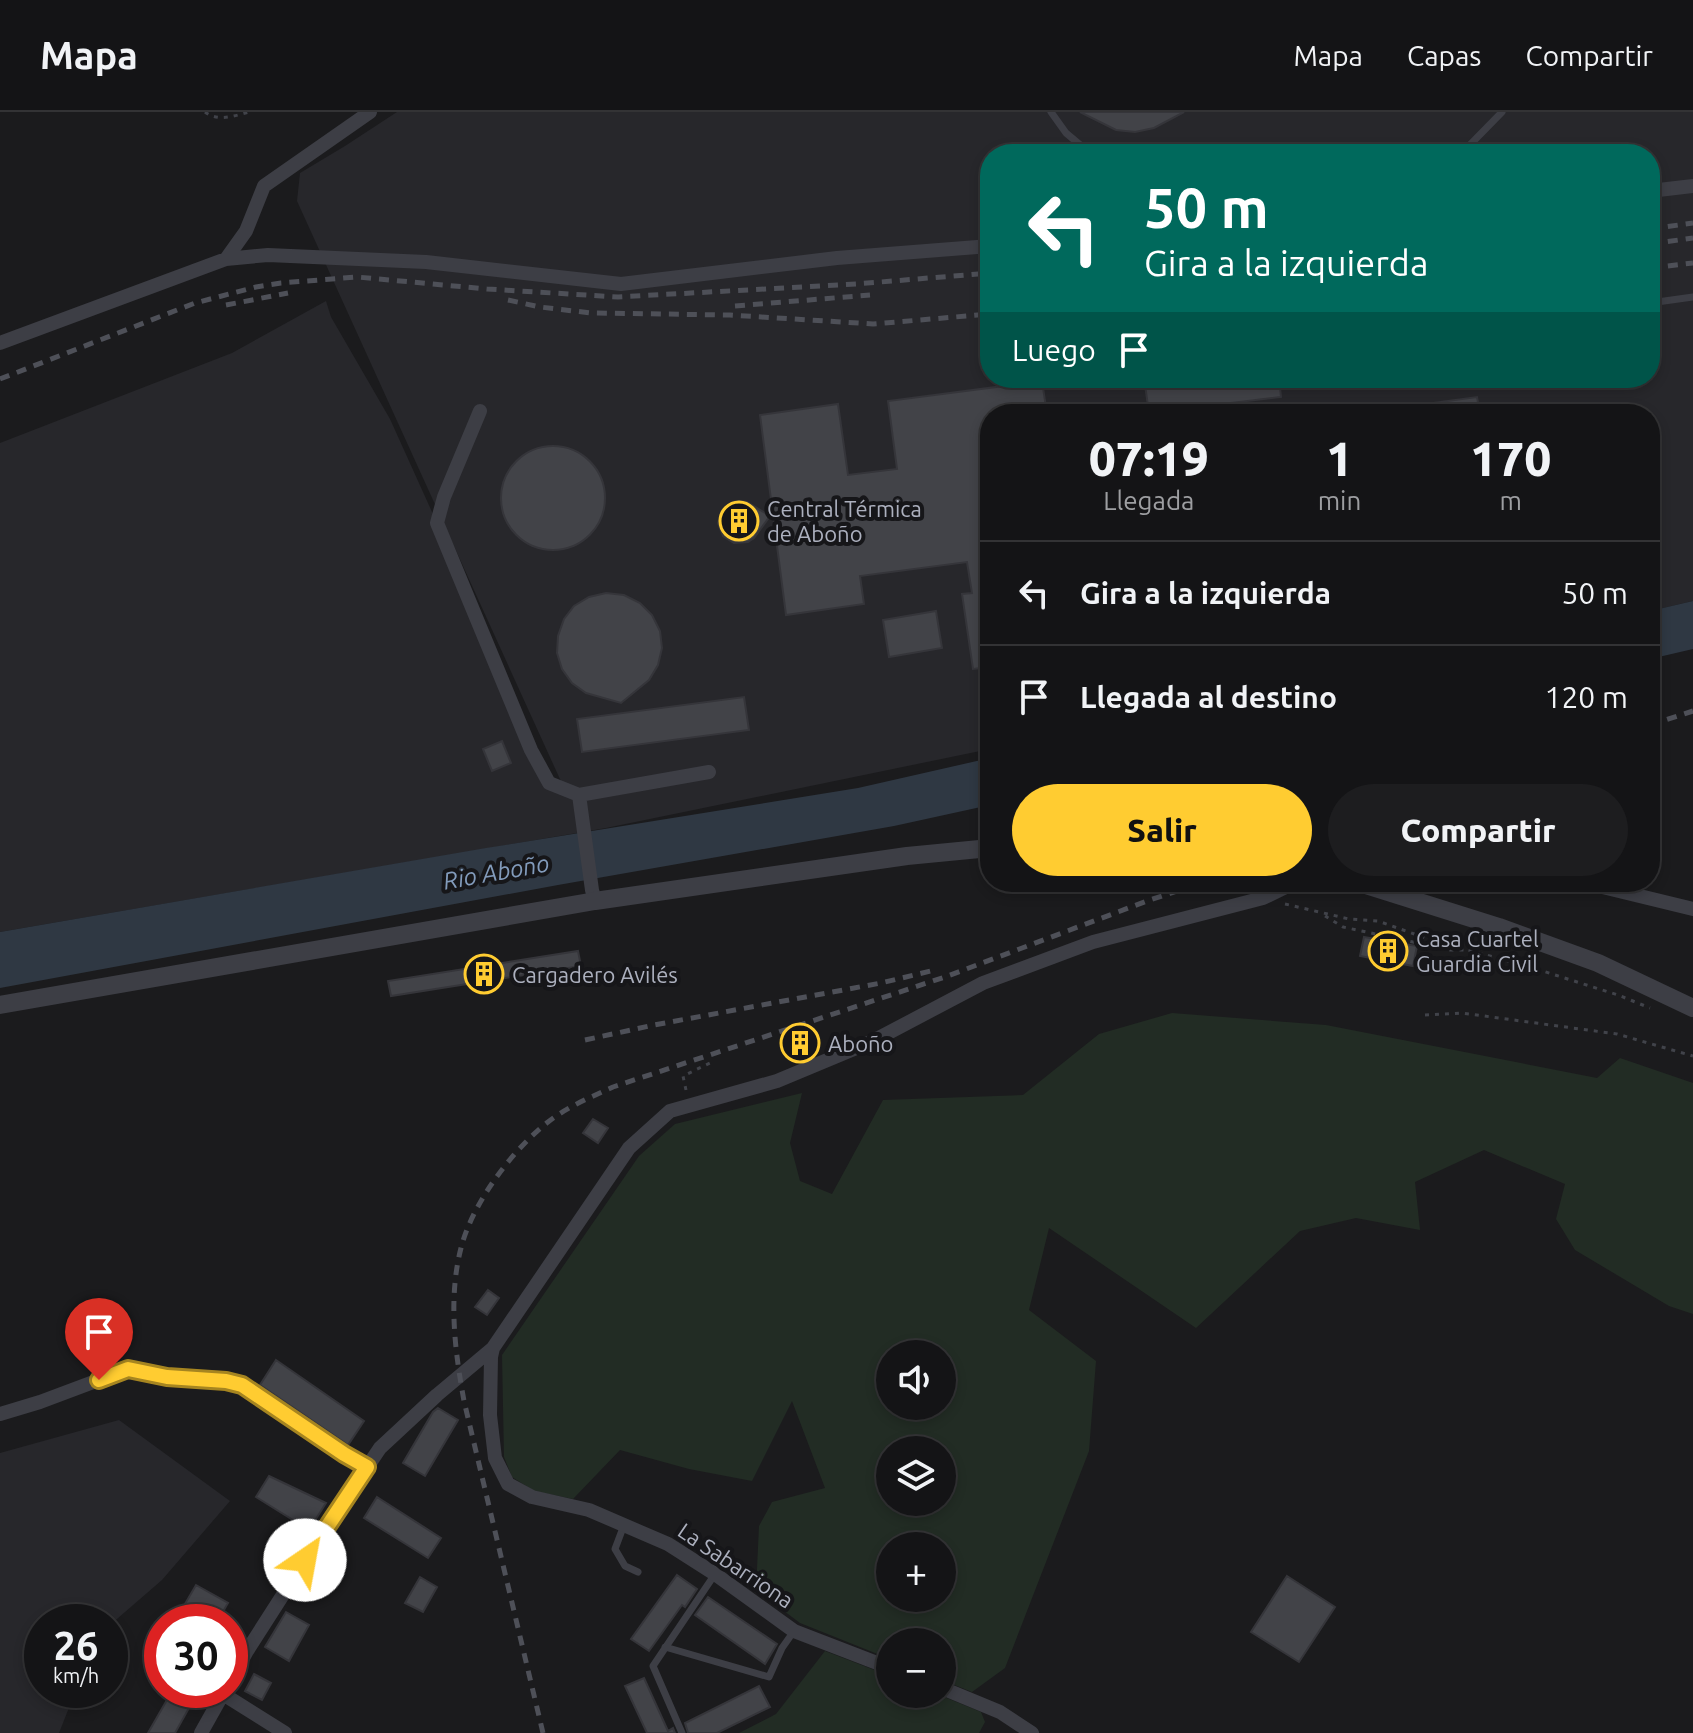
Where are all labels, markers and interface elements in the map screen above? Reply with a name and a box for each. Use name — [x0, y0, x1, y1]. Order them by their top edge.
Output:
text: Mapa — [40, 34, 138, 76]
text: Mapa — [1293, 40, 1363, 71]
text: Capas — [1407, 40, 1482, 71]
text: Compartir — [1526, 40, 1653, 71]
icon: left — [1012, 176, 1116, 280]
text: 50 m — [1144, 176, 1269, 239]
text: Gira a la izquierda — [1144, 242, 1428, 283]
icon: arrive — [1112, 328, 1156, 372]
text: Luego — [1012, 333, 1096, 367]
text: 07:19 — [1089, 431, 1209, 485]
text: 1 — [1326, 431, 1353, 485]
text: 170 — [1470, 431, 1551, 485]
text: Llegada — [1103, 486, 1194, 515]
text: min — [1318, 486, 1361, 515]
text: m — [1499, 486, 1522, 515]
place label: Central Térmica de Aboño — [767, 496, 922, 546]
building icon: Central Térmica de Aboño — [718, 500, 760, 542]
icon: left — [1012, 571, 1056, 615]
text: Gira a la izquierda — [1080, 576, 1331, 610]
text: 50 m — [1561, 576, 1628, 610]
icon: arrive — [1012, 675, 1056, 719]
text: Llegada al destino — [1080, 680, 1337, 714]
text: 120 m — [1544, 680, 1628, 714]
button: Salir — [1012, 784, 1312, 876]
button: Compartir — [1328, 784, 1628, 876]
water label: Rio Aboño — [441, 849, 551, 895]
place label: Casa Cuartel Guardia Civil — [1416, 926, 1539, 976]
building icon: Casa Cuartel Guardia Civil — [1367, 930, 1409, 972]
building icon: Cargadero Avilés — [463, 953, 505, 995]
place label: Cargadero Avilés — [512, 962, 678, 987]
building icon: Aboño — [779, 1022, 821, 1064]
place label: Aboño — [828, 1031, 893, 1056]
pin — [65, 1298, 133, 1380]
icon: arrive — [77, 1310, 121, 1354]
map controls — [876, 1340, 956, 1708]
button: sound — [876, 1340, 956, 1420]
button: layers — [876, 1436, 956, 1516]
street label: La Sabarriona — [674, 1517, 798, 1613]
position arrow — [263, 1518, 347, 1602]
button: + — [876, 1532, 956, 1612]
speed limit sign: 30 — [144, 1604, 248, 1708]
text: 26 — [53, 1623, 99, 1668]
button: − — [876, 1628, 956, 1708]
text: km/h — [53, 1664, 99, 1687]

